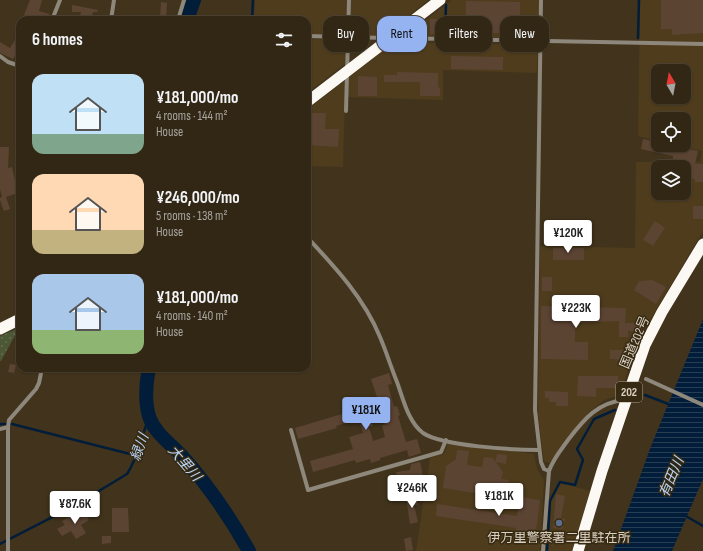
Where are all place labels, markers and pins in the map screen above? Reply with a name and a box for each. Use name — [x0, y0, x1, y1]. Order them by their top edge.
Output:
pin: ¥120K — [540, 220, 596, 254]
pin: ¥223K — [548, 295, 604, 329]
pin: ¥181K — [338, 397, 394, 431]
pin: ¥246K — [384, 475, 440, 509]
pin: ¥181K — [471, 483, 527, 517]
pin: ¥87.6K — [42, 491, 108, 525]
marker: 伊万里警察署二里駐在所 — [554, 518, 564, 528]
place label: 伊万里警察署二里駐在所 — [487, 530, 631, 546]

